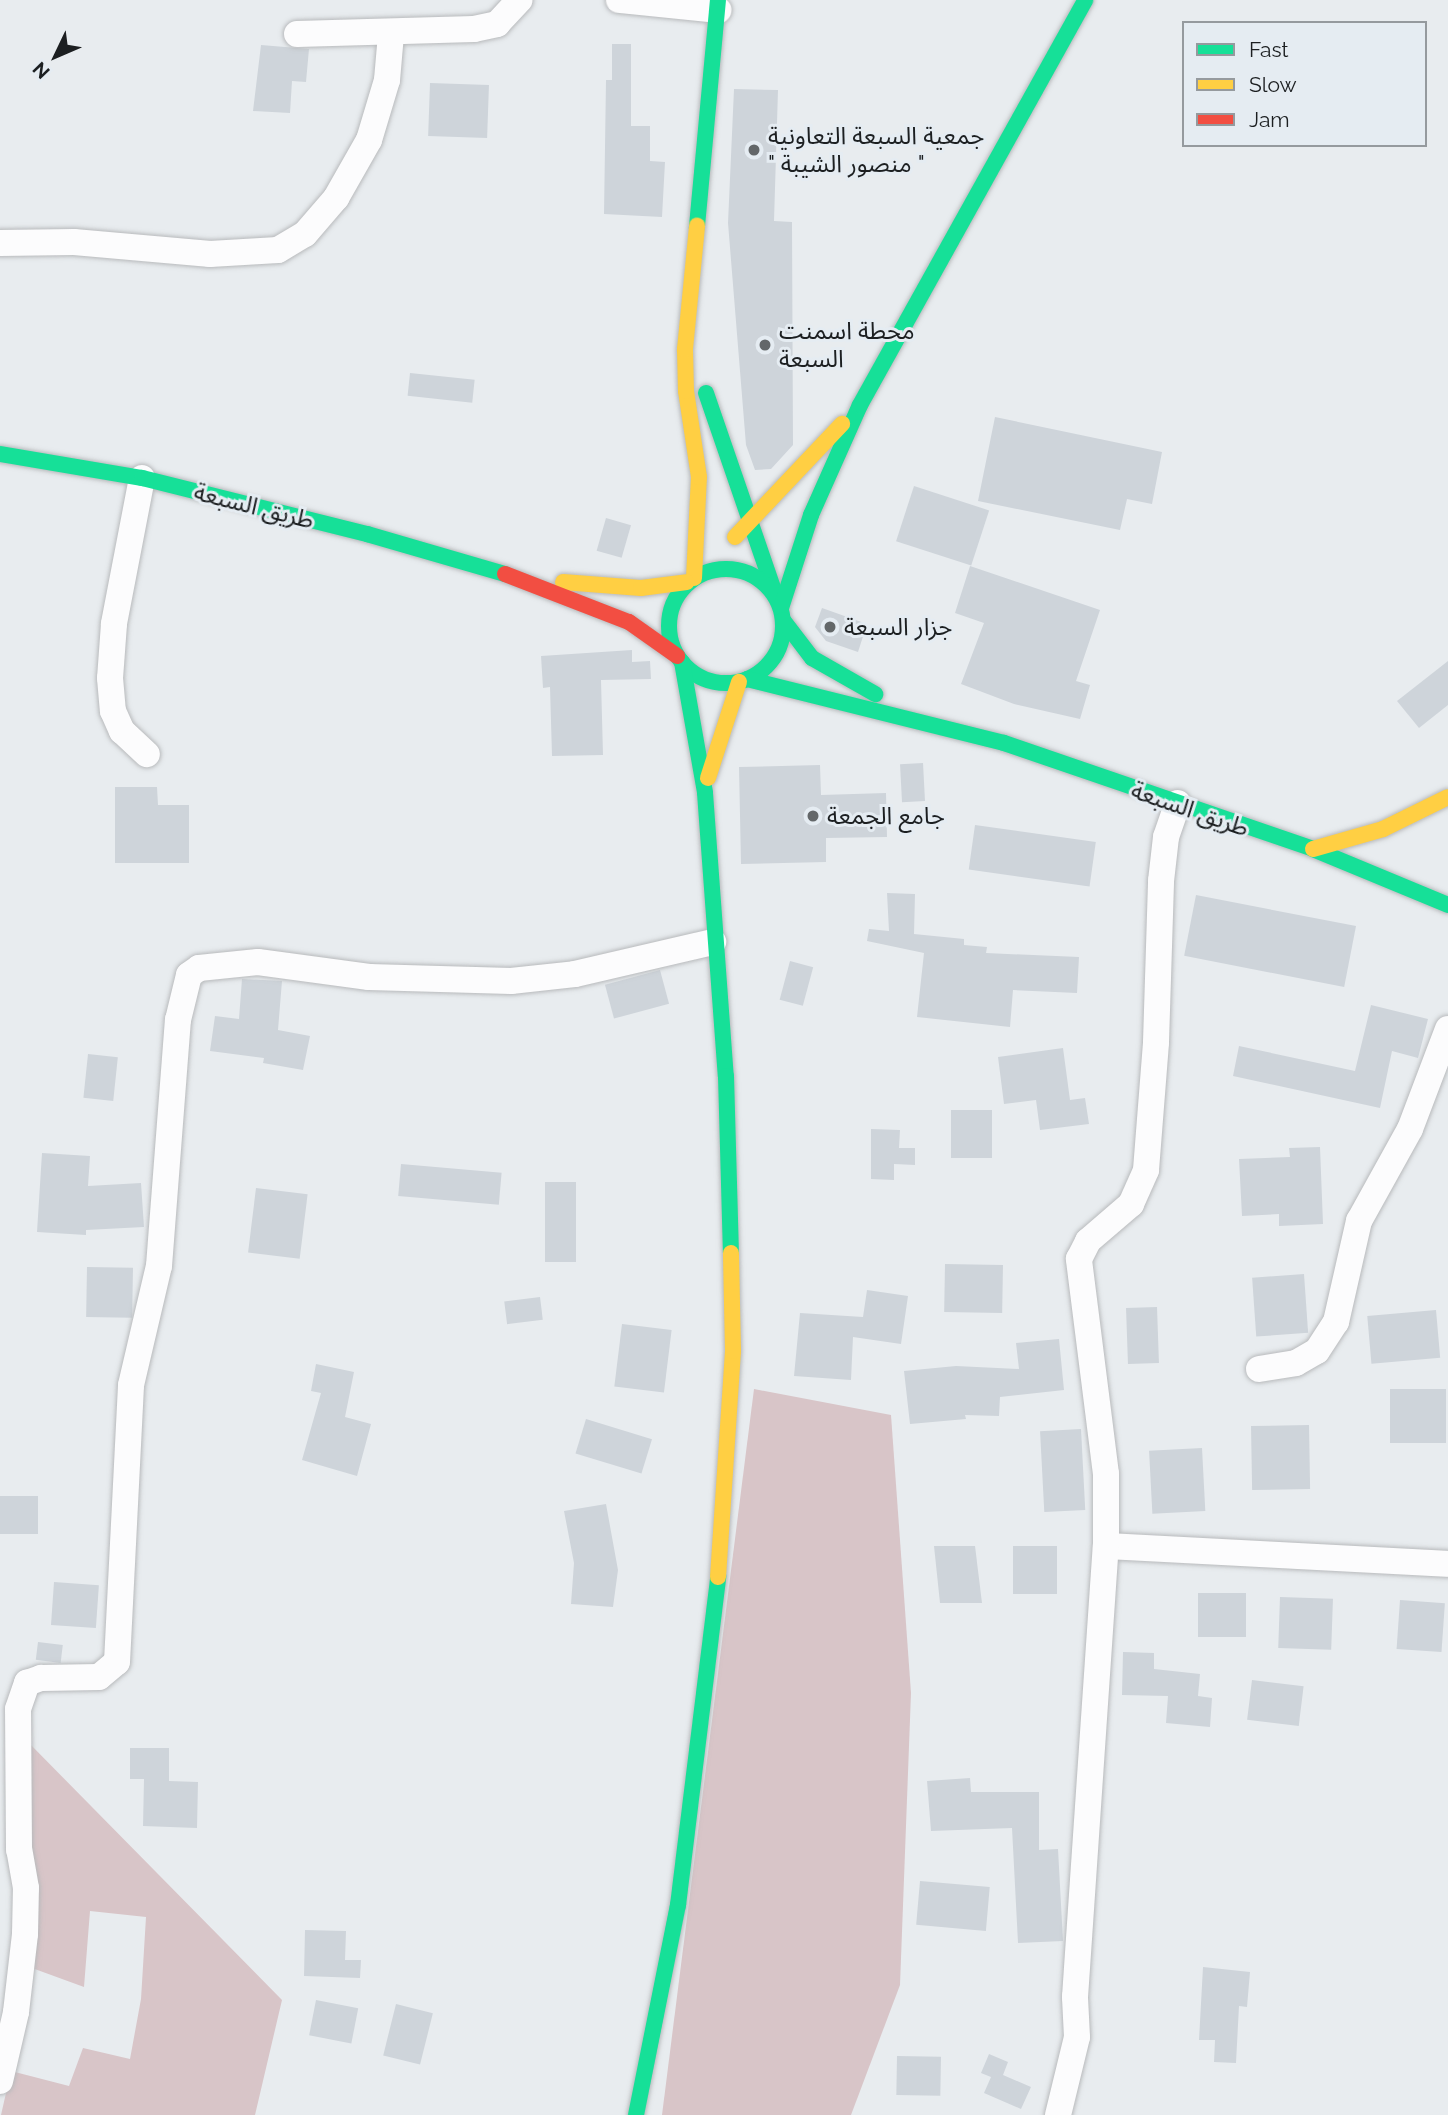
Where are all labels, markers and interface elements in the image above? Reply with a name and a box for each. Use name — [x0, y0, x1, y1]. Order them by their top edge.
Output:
north arrow — [21, 21, 91, 91]
legend — [1182, 21, 1427, 147]
text: Fast — [1249, 37, 1289, 62]
text: N — [28, 58, 54, 83]
text: Slow — [1249, 72, 1297, 97]
text: Jam — [1249, 107, 1290, 132]
place label: جمعية السبعة التعاونية " منصور الشيبة " — [768, 122, 984, 178]
marker: جمعية السبعة التعاونية " منصور الشيبة " — [746, 142, 762, 158]
place label: محطة اسمنت السبعة — [779, 317, 915, 373]
marker: محطة اسمنت السبعة — [757, 337, 773, 353]
street label: طريق السبعة — [191, 477, 317, 535]
place label: جزار السبعة — [844, 613, 952, 641]
marker: جزار السبعة — [822, 619, 838, 635]
street label: طريق السبعة — [1127, 775, 1253, 843]
place label: جامع الجمعة — [827, 802, 945, 830]
marker: جامع الجمعة — [805, 808, 821, 824]

